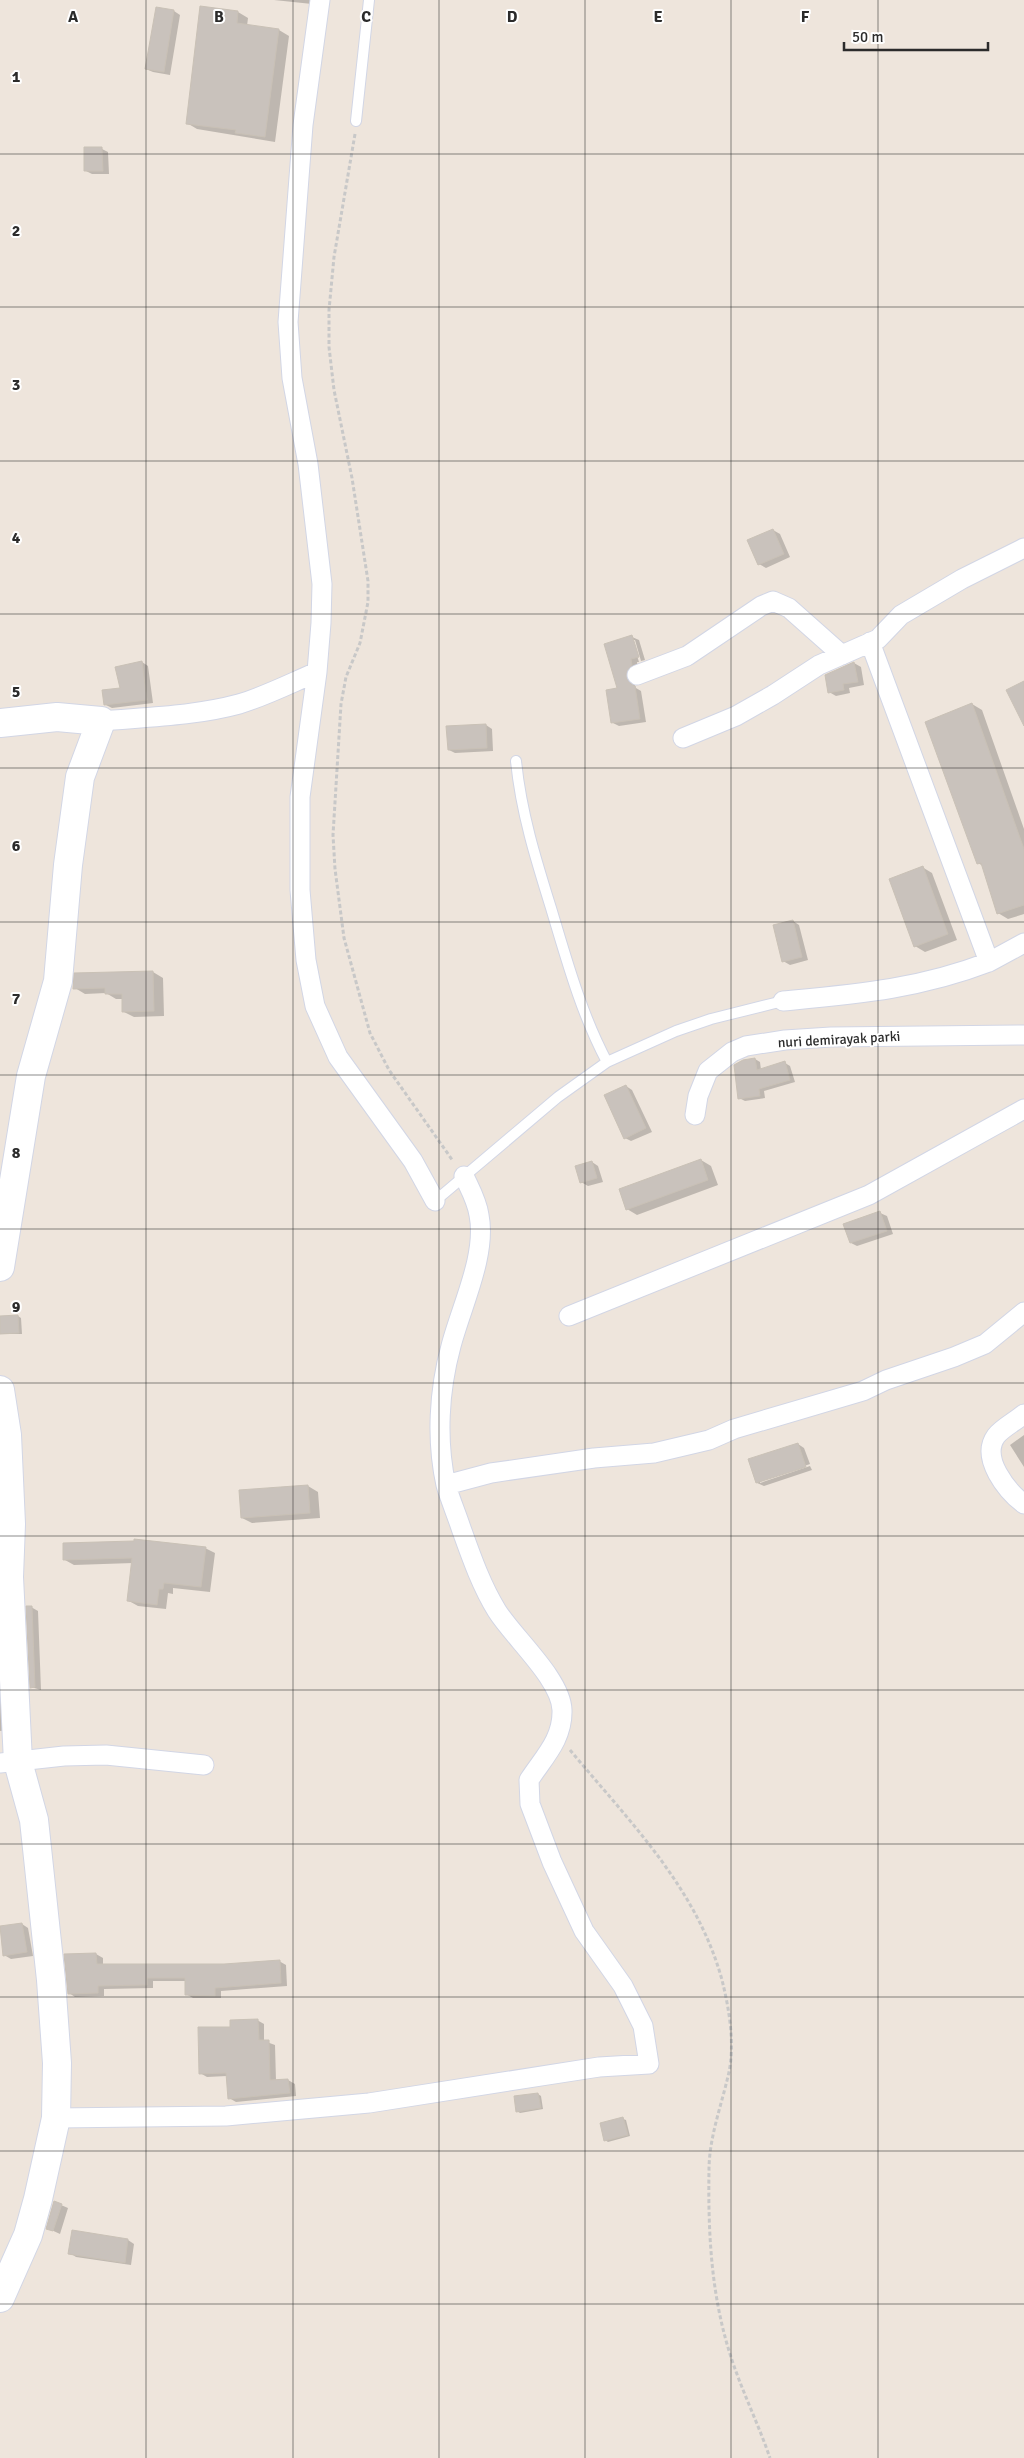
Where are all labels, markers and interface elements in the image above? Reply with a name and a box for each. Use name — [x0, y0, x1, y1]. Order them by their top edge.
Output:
text: A — [68, 7, 79, 27]
text: B — [214, 7, 224, 27]
text: C — [361, 7, 371, 27]
text: D — [507, 7, 518, 27]
text: E — [653, 7, 663, 27]
text: F — [801, 7, 810, 27]
scale bar — [844, 20, 988, 52]
text: 50 m — [852, 28, 883, 46]
text: 1 — [12, 67, 21, 87]
text: 2 — [12, 221, 20, 241]
text: 3 — [12, 375, 20, 395]
text: 4 — [12, 528, 21, 548]
text: 5 — [12, 682, 20, 702]
text: 6 — [12, 836, 21, 856]
text: 7 — [12, 989, 21, 1009]
street label: nuri demirayak parki — [777, 1028, 901, 1051]
text: 8 — [12, 1143, 21, 1163]
text: 9 — [12, 1297, 21, 1317]

